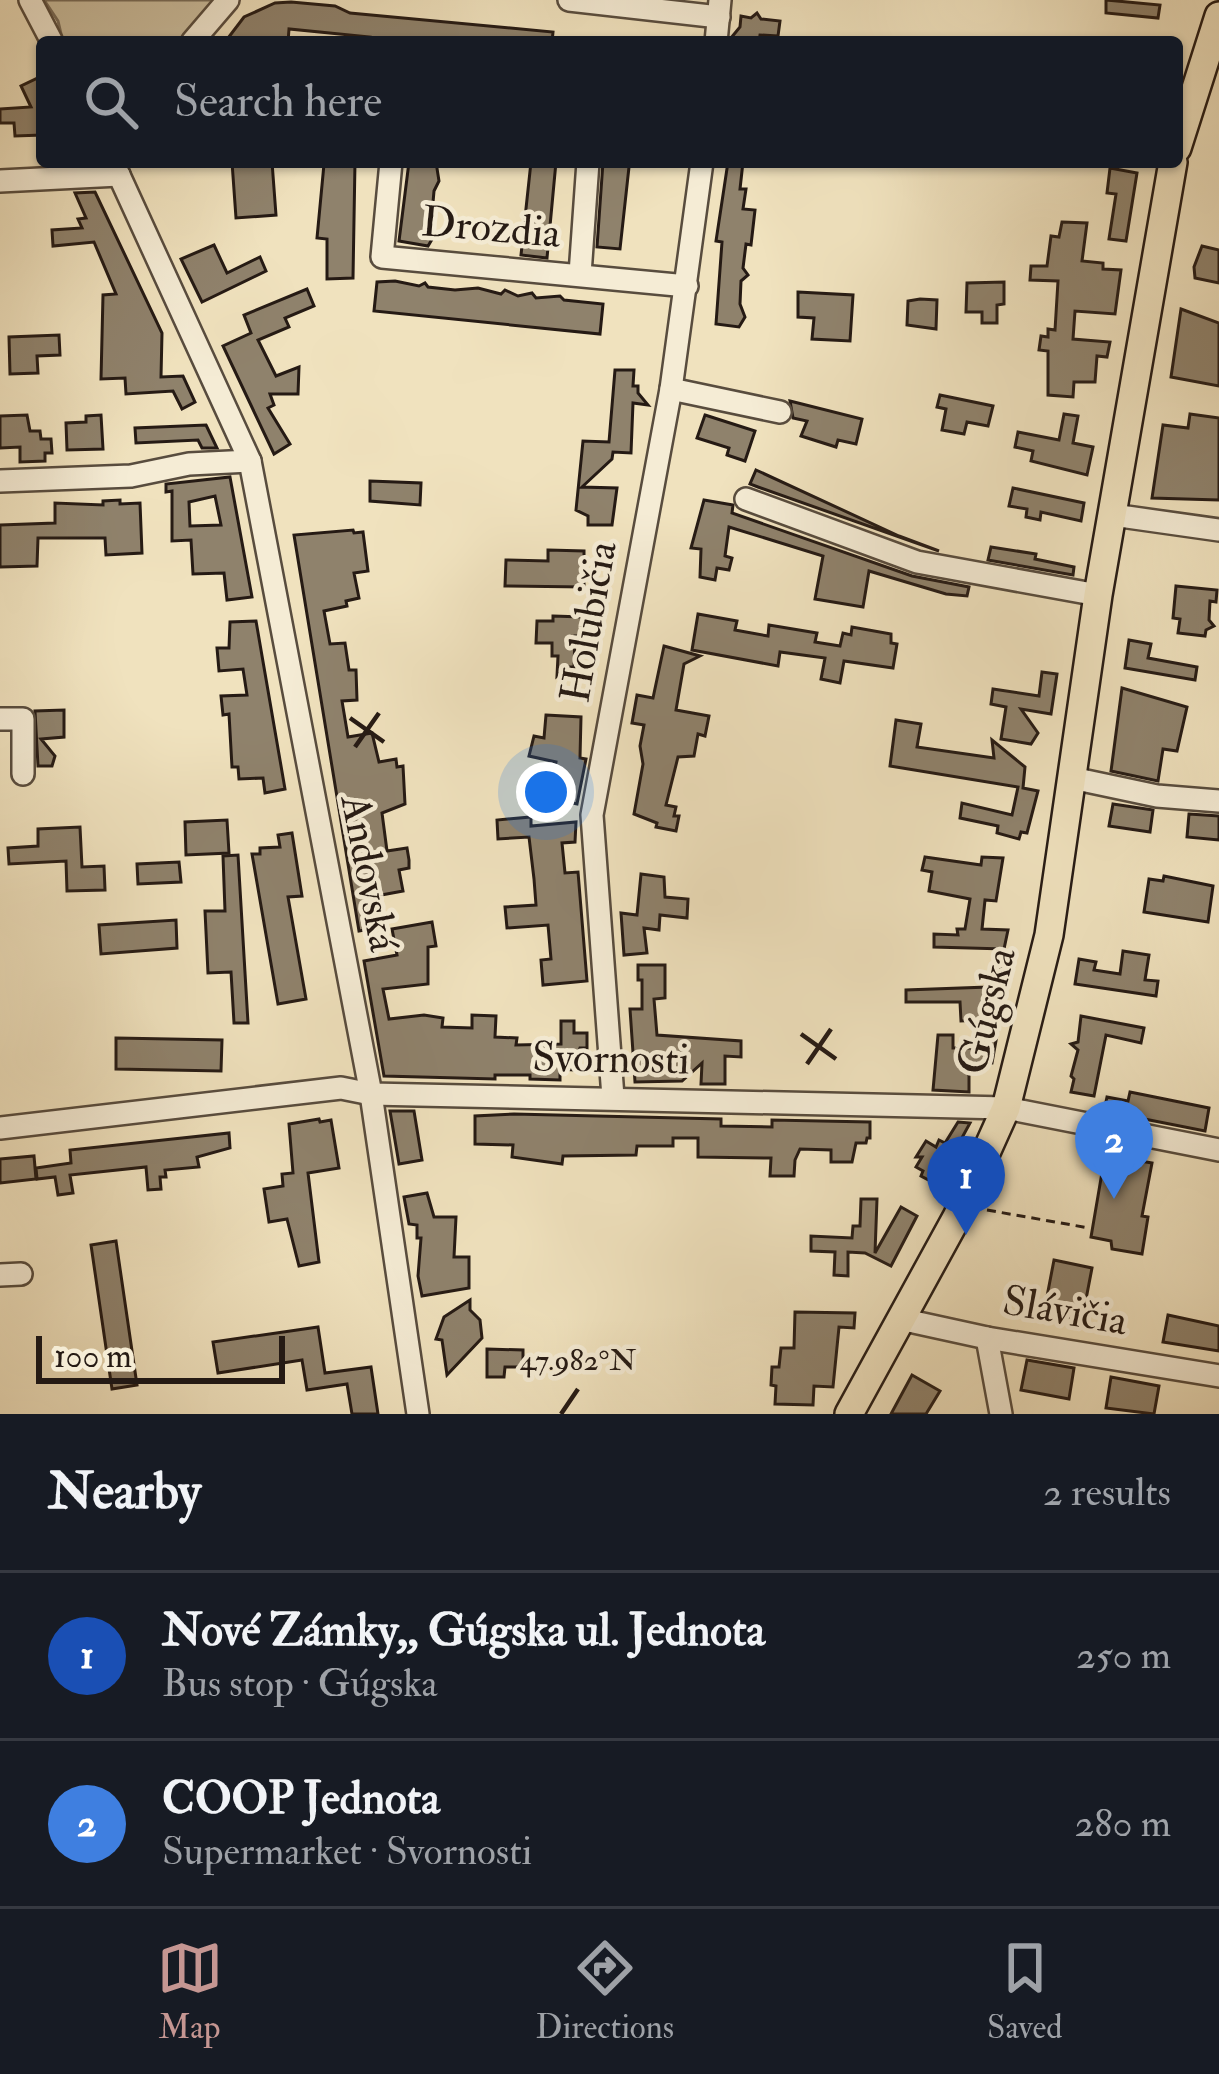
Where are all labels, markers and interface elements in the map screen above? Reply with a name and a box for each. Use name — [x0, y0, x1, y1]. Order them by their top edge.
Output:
search box — [36, 36, 1183, 168]
icon: search — [78, 69, 144, 135]
text: Search here — [174, 74, 382, 130]
street label: Drozdia — [419, 196, 563, 260]
street label: Holubičia — [549, 537, 629, 707]
your location — [516, 762, 576, 822]
street label: Andovská — [328, 789, 410, 956]
street label: Gúgska — [946, 941, 1028, 1080]
street label: Svornosti — [532, 1032, 690, 1086]
pin: 2 — [1075, 1100, 1153, 1199]
pin: 1 — [927, 1136, 1005, 1235]
street label: Slávičia — [999, 1275, 1132, 1348]
scale bar — [36, 1330, 285, 1383]
text: 100 m — [54, 1336, 132, 1377]
text: 47.982°N — [520, 1342, 636, 1379]
text: Nearby — [48, 1460, 201, 1524]
text: 2 results — [1043, 1468, 1171, 1517]
text: Nové Zámky,, Gúgska ul. Jednota — [162, 1603, 765, 1659]
text: 1 — [80, 1631, 94, 1680]
text: 250 m — [1076, 1631, 1171, 1680]
text: Bus stop · Gúgska — [162, 1659, 438, 1708]
text: COOP Jednota — [162, 1771, 440, 1827]
text: 2 — [77, 1799, 97, 1848]
text: 280 m — [1074, 1799, 1171, 1848]
text: Supermarket · Svornosti — [162, 1827, 532, 1876]
tab: Map — [157, 1935, 223, 2048]
tab: Directions — [536, 1935, 674, 2048]
tab: Saved — [987, 1935, 1062, 2048]

